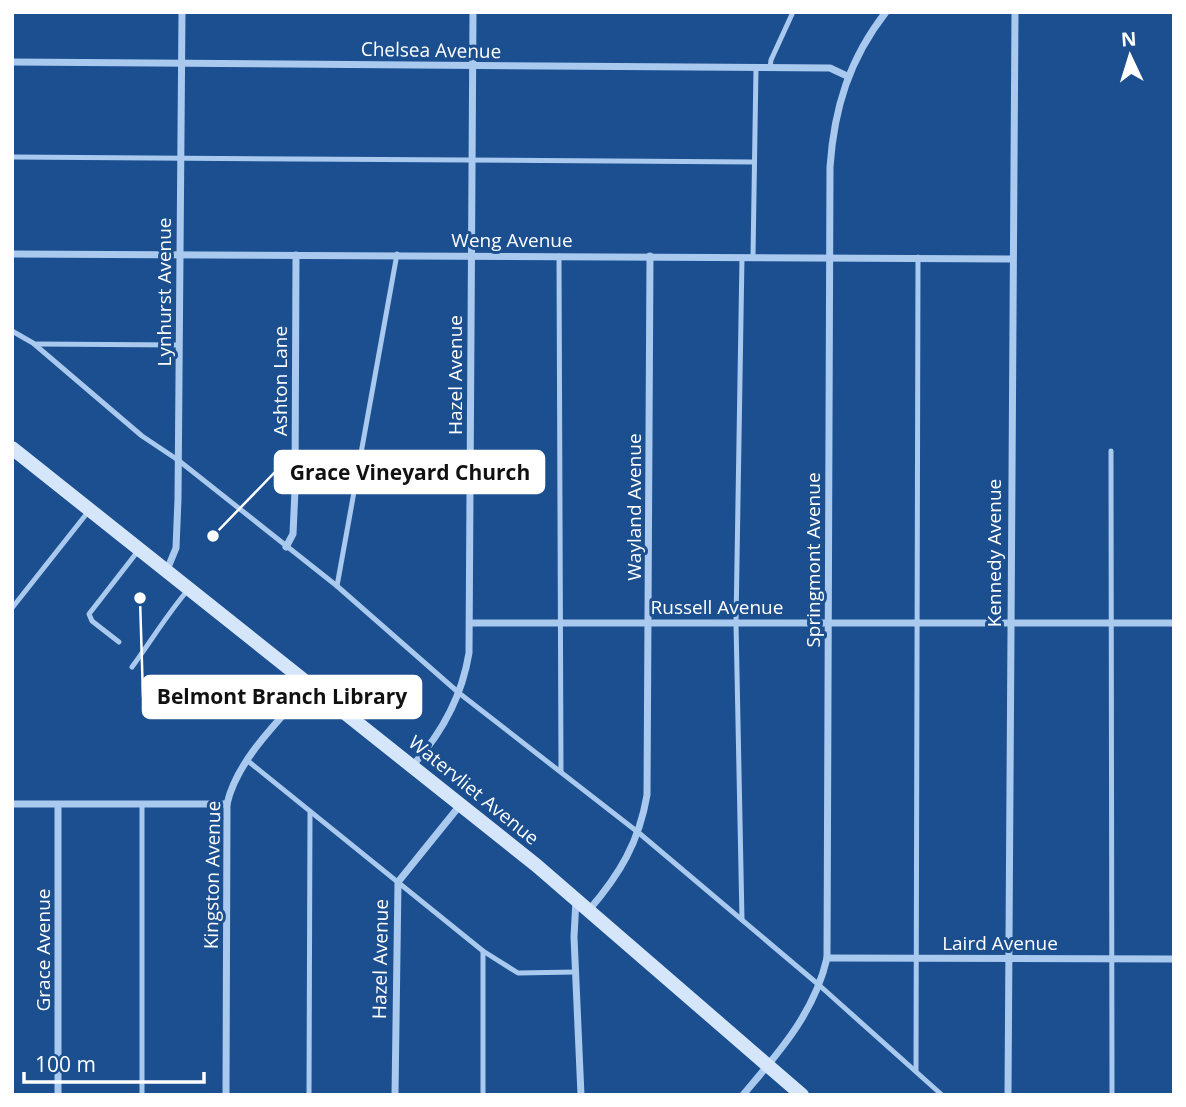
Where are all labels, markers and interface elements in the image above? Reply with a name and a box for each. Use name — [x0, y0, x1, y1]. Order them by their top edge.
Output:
north arrow — [1095, 21, 1165, 91]
text: N — [1120, 26, 1137, 53]
street label: Chelsea Avenue — [361, 36, 501, 64]
street label: Lynhurst Avenue — [151, 217, 177, 367]
street label: Weng Avenue — [451, 227, 573, 253]
street label: Hazel Avenue — [442, 315, 468, 435]
street label: Ashton Lane — [267, 326, 293, 436]
street label: Wayland Avenue — [621, 433, 647, 581]
callout: Grace Vineyard Church — [275, 451, 544, 493]
text: Grace Vineyard Church — [290, 458, 530, 486]
street label: Springmont Avenue — [800, 472, 826, 648]
street label: Kennedy Avenue — [981, 479, 1007, 627]
street label: Russell Avenue — [651, 594, 783, 620]
callout: Belmont Branch Library — [143, 676, 421, 718]
text: Belmont Branch Library — [157, 682, 407, 710]
street label: Watervliet Avenue — [403, 729, 545, 851]
street label: Kingston Avenue — [198, 801, 226, 949]
street label: Grace Avenue — [30, 889, 56, 1012]
street label: Hazel Avenue — [366, 899, 394, 1019]
street label: Laird Avenue — [942, 930, 1058, 956]
scale bar — [24, 1040, 205, 1084]
text: 100 m — [35, 1050, 96, 1078]

